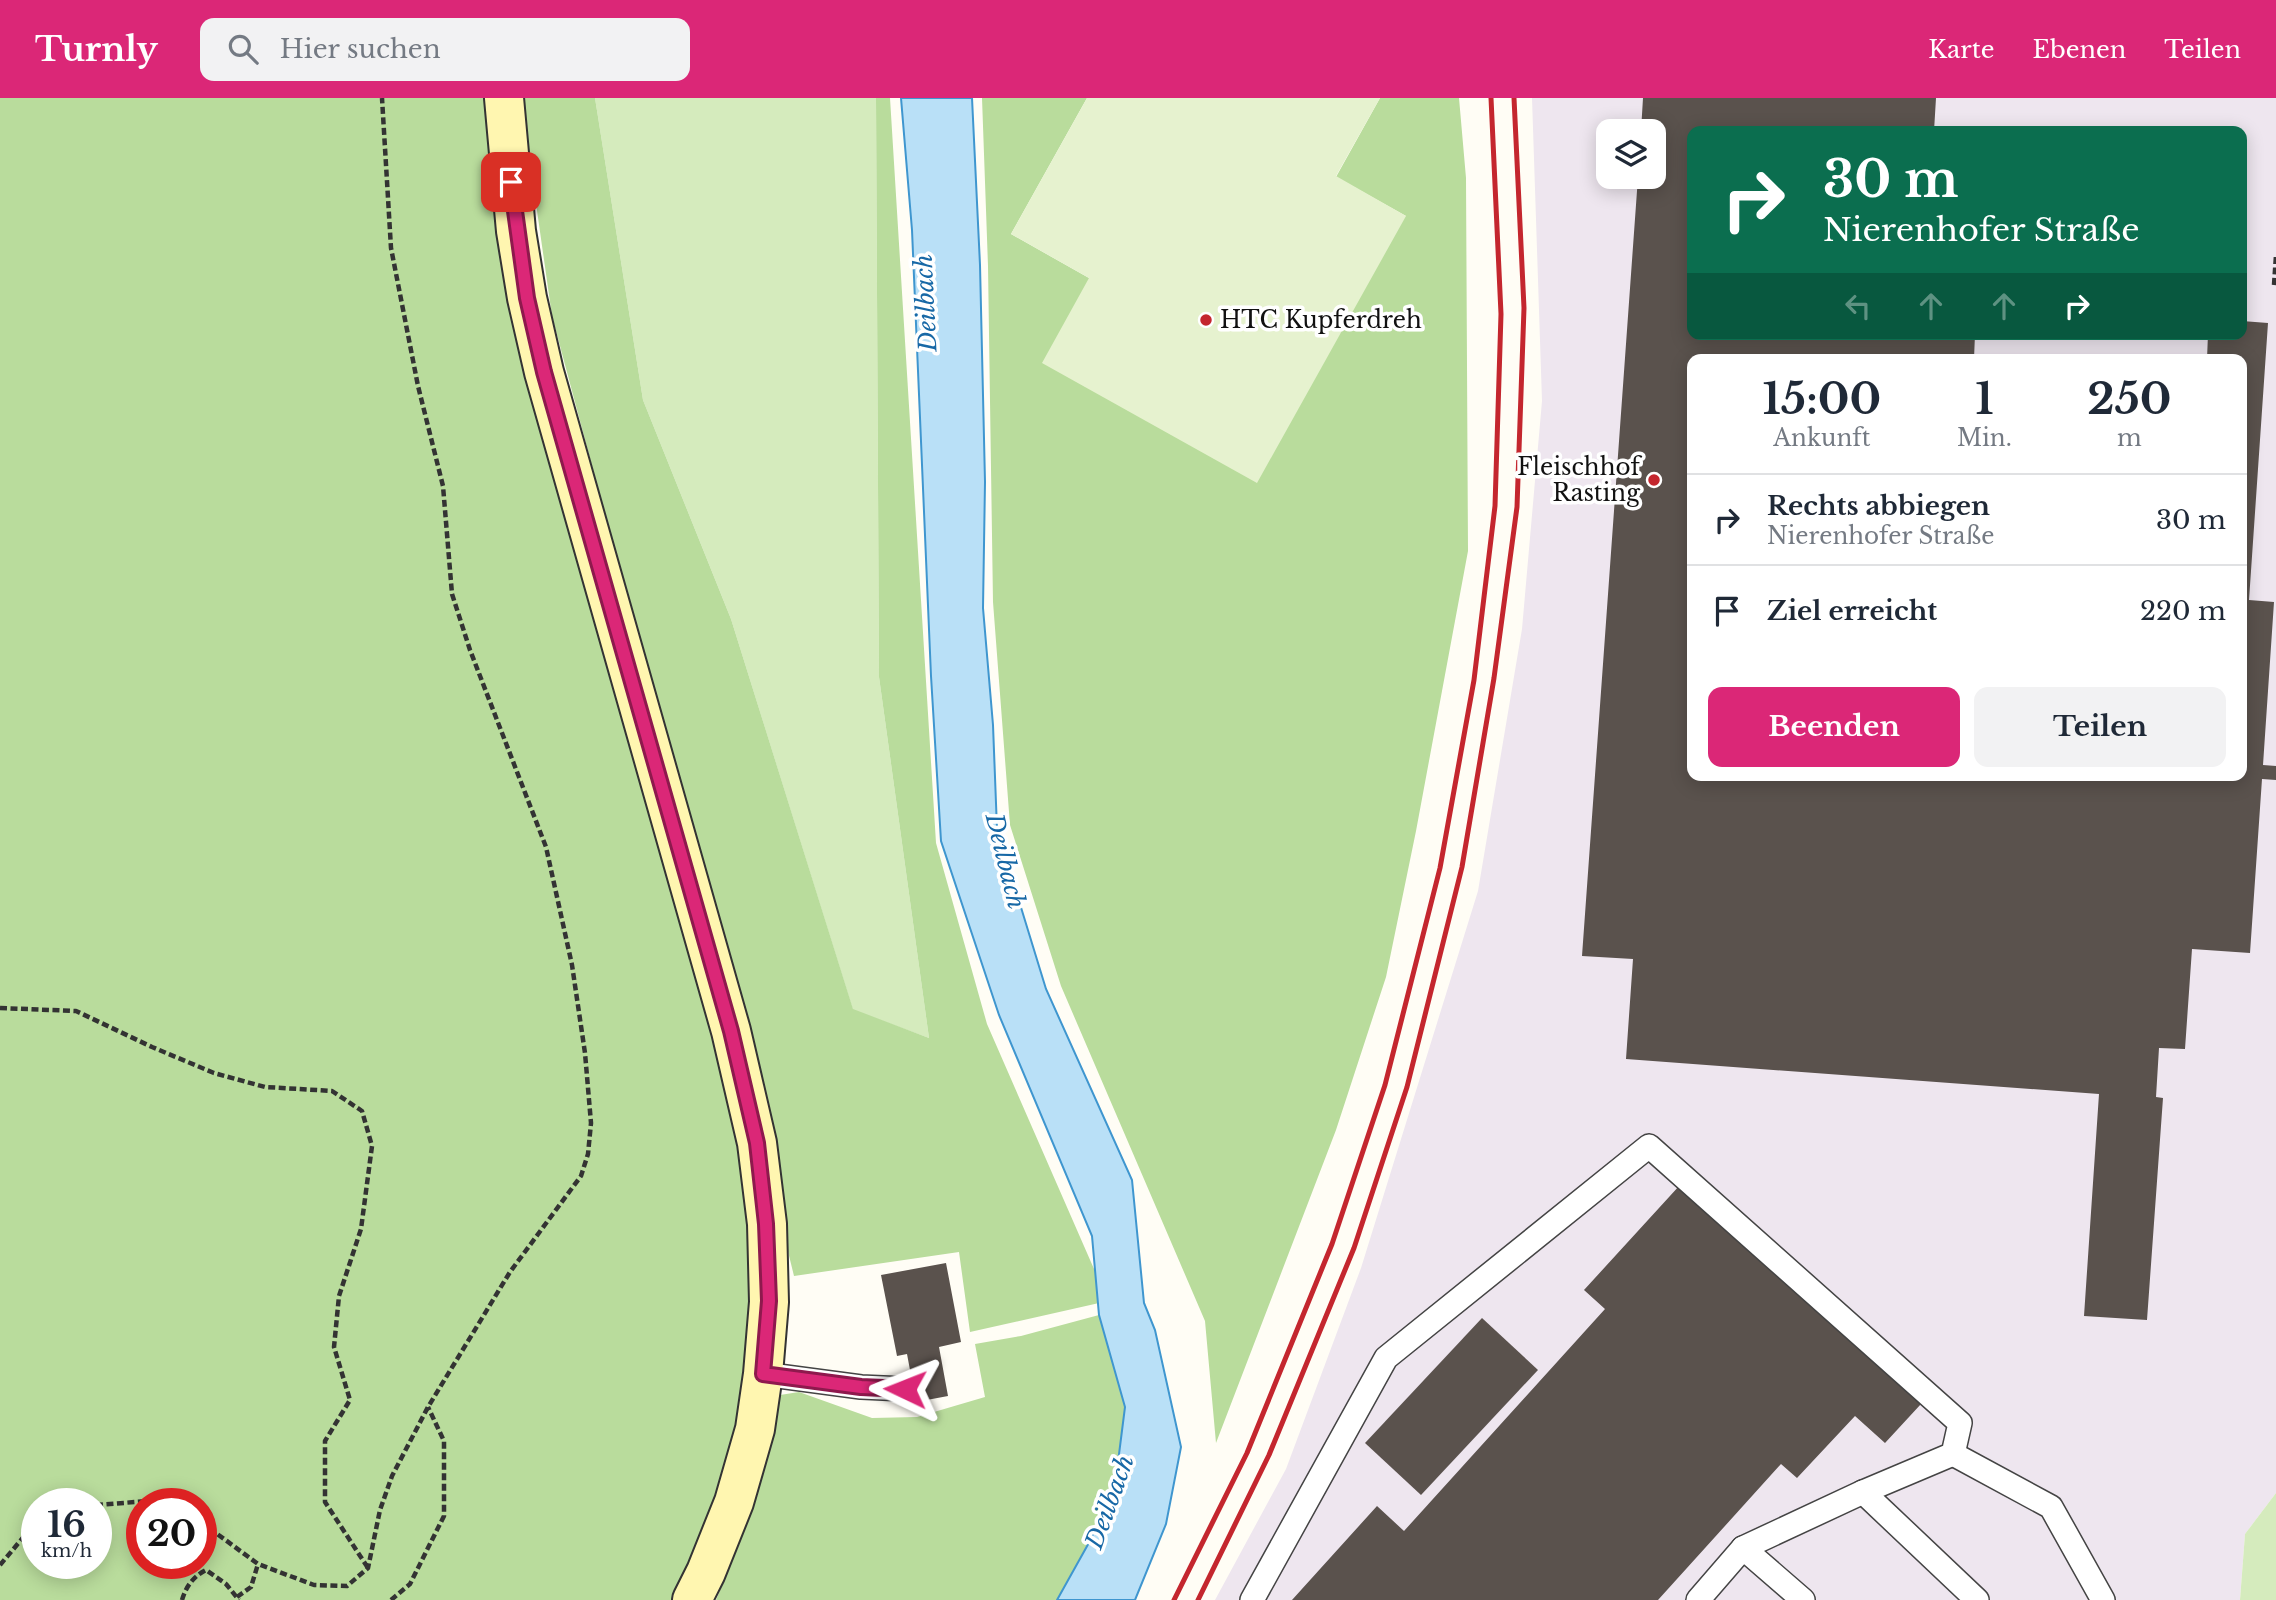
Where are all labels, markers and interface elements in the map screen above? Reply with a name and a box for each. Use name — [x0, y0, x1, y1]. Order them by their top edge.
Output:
search box — [200, 18, 690, 81]
text: Turnly — [35, 29, 158, 70]
icon: search — [224, 30, 262, 68]
text: Hier suchen — [280, 33, 441, 65]
text: Karte — [1928, 35, 1995, 64]
text: Ebenen — [2033, 35, 2126, 64]
text: Teilen — [2164, 35, 2241, 64]
map controls — [1596, 119, 1666, 189]
button: layers — [1596, 119, 1666, 189]
text: 30 m — [1823, 149, 1958, 210]
pin — [481, 152, 541, 212]
icon: right — [1708, 154, 1799, 245]
icon: arrive — [492, 163, 530, 201]
text: Nierenhofer Straße — [1823, 210, 2140, 250]
water label: Deilbach — [908, 254, 943, 353]
icon: left — [1839, 287, 1877, 325]
icon: ahead — [1912, 287, 1950, 325]
icon: ahead — [1985, 287, 2023, 325]
icon: right — [2058, 287, 2096, 325]
place label: HTC Kupferdreh — [1220, 306, 1422, 334]
marker: HTC Kupferdreh — [1198, 312, 1214, 328]
text: 15:00 — [1763, 373, 1881, 425]
text: 1 — [1975, 373, 1993, 425]
text: 250 — [2087, 373, 2171, 425]
text: Ankunft — [1773, 424, 1871, 452]
text: Min. — [1957, 424, 2012, 452]
text: m — [2117, 424, 2142, 452]
place label: Fleischhof Rasting — [1517, 453, 1643, 507]
marker: Fleischhof Rasting — [1646, 472, 1662, 488]
text: Rechts abbiegen — [1767, 490, 1990, 522]
icon: right — [1708, 501, 1746, 539]
text: 30 m — [2156, 504, 2226, 536]
text: Nierenhofer Straße — [1767, 522, 1995, 550]
icon: arrive — [1708, 592, 1746, 630]
text: Ziel erreicht — [1767, 595, 1937, 627]
text: 220 m — [2140, 595, 2226, 627]
button: Beenden — [1708, 687, 1960, 767]
button: Teilen — [1974, 687, 2226, 767]
water label: Deilbach — [979, 809, 1031, 912]
position arrow — [868, 1352, 942, 1426]
water label: Deilbach — [1079, 1451, 1140, 1554]
speed limit sign: 20 — [126, 1488, 217, 1579]
text: 16 — [47, 1503, 86, 1546]
text: km/h — [41, 1540, 92, 1562]

